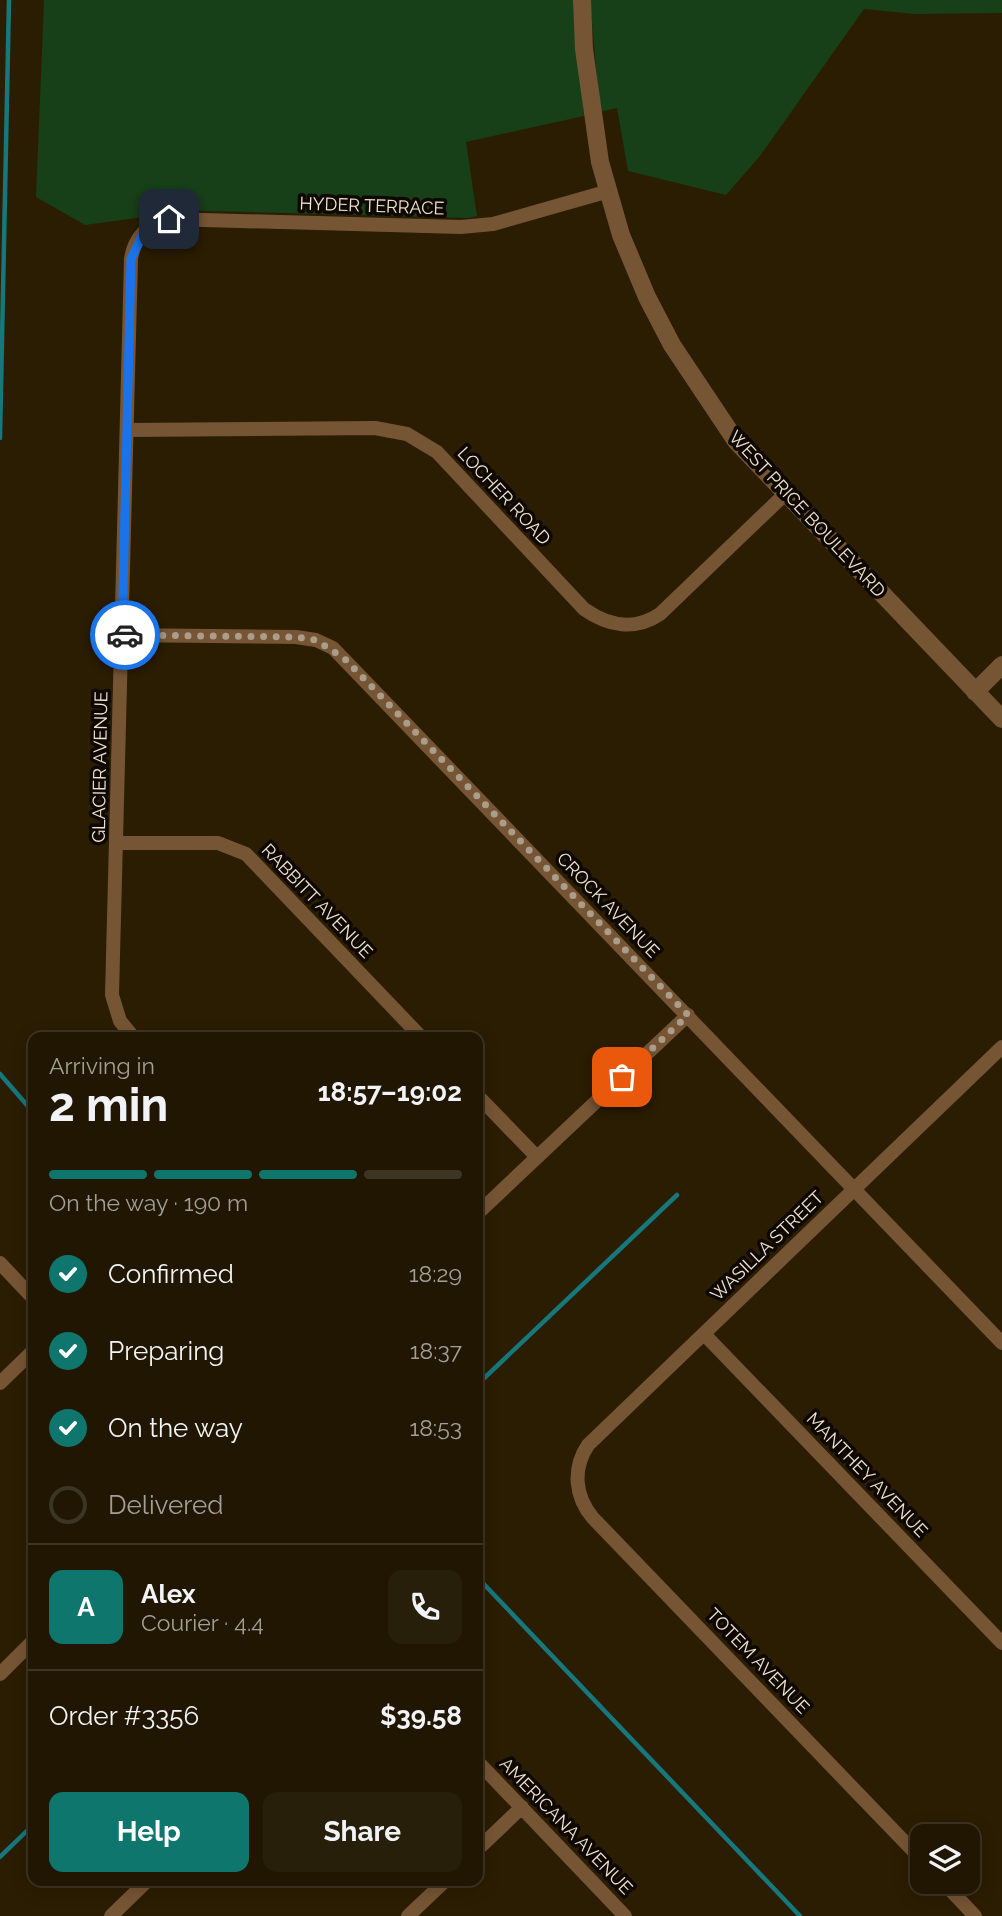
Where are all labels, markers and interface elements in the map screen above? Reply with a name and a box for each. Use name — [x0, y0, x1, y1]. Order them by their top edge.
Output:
pin — [139, 189, 199, 249]
street label: HYDER TERRACE — [299, 192, 445, 219]
icon: home — [150, 200, 188, 238]
street label: WEST PRICE BOULEVARD — [725, 426, 890, 601]
street label: LOCHER ROAD — [454, 442, 555, 549]
courier — [90, 600, 160, 670]
icon: car — [106, 616, 144, 654]
street label: GLACIER AVENUE — [88, 691, 111, 843]
street label: RABBITT AVENUE — [258, 839, 377, 962]
street label: CROCK AVENUE — [553, 848, 664, 962]
pin — [592, 1047, 652, 1107]
text: Arriving in — [49, 1052, 155, 1079]
icon: bag — [603, 1058, 641, 1096]
text: 18:57–19:02 — [318, 1077, 462, 1107]
text: 2 min — [49, 1078, 168, 1132]
street label: WASILLA STREET — [706, 1186, 827, 1305]
text: On the way · 190 m — [49, 1189, 248, 1216]
icon: check — [49, 1255, 87, 1293]
text: Confirmed — [108, 1259, 234, 1289]
text: 18:29 — [409, 1260, 462, 1287]
icon: check — [49, 1332, 87, 1370]
text: Preparing — [108, 1336, 224, 1366]
text: 18:37 — [410, 1337, 462, 1364]
street label: MANTHEY AVENUE — [803, 1408, 932, 1541]
icon: check — [49, 1409, 87, 1447]
text: On the way — [108, 1413, 243, 1443]
text: 18:53 — [409, 1414, 462, 1441]
text: Delivered — [108, 1490, 223, 1520]
button: phone — [388, 1570, 462, 1644]
text: Alex — [141, 1579, 196, 1609]
text: A — [77, 1592, 95, 1622]
street label: TOTEM AVENUE — [703, 1604, 814, 1718]
text: Courier · 4.4 — [141, 1609, 264, 1636]
text: Order #3356 — [49, 1701, 199, 1731]
text: $39.58 — [380, 1701, 462, 1731]
street label: AMERICANA AVENUE — [496, 1753, 637, 1898]
button: Help — [49, 1792, 249, 1872]
button: Share — [263, 1792, 462, 1872]
map controls — [910, 1824, 980, 1894]
button: layers — [910, 1824, 980, 1894]

